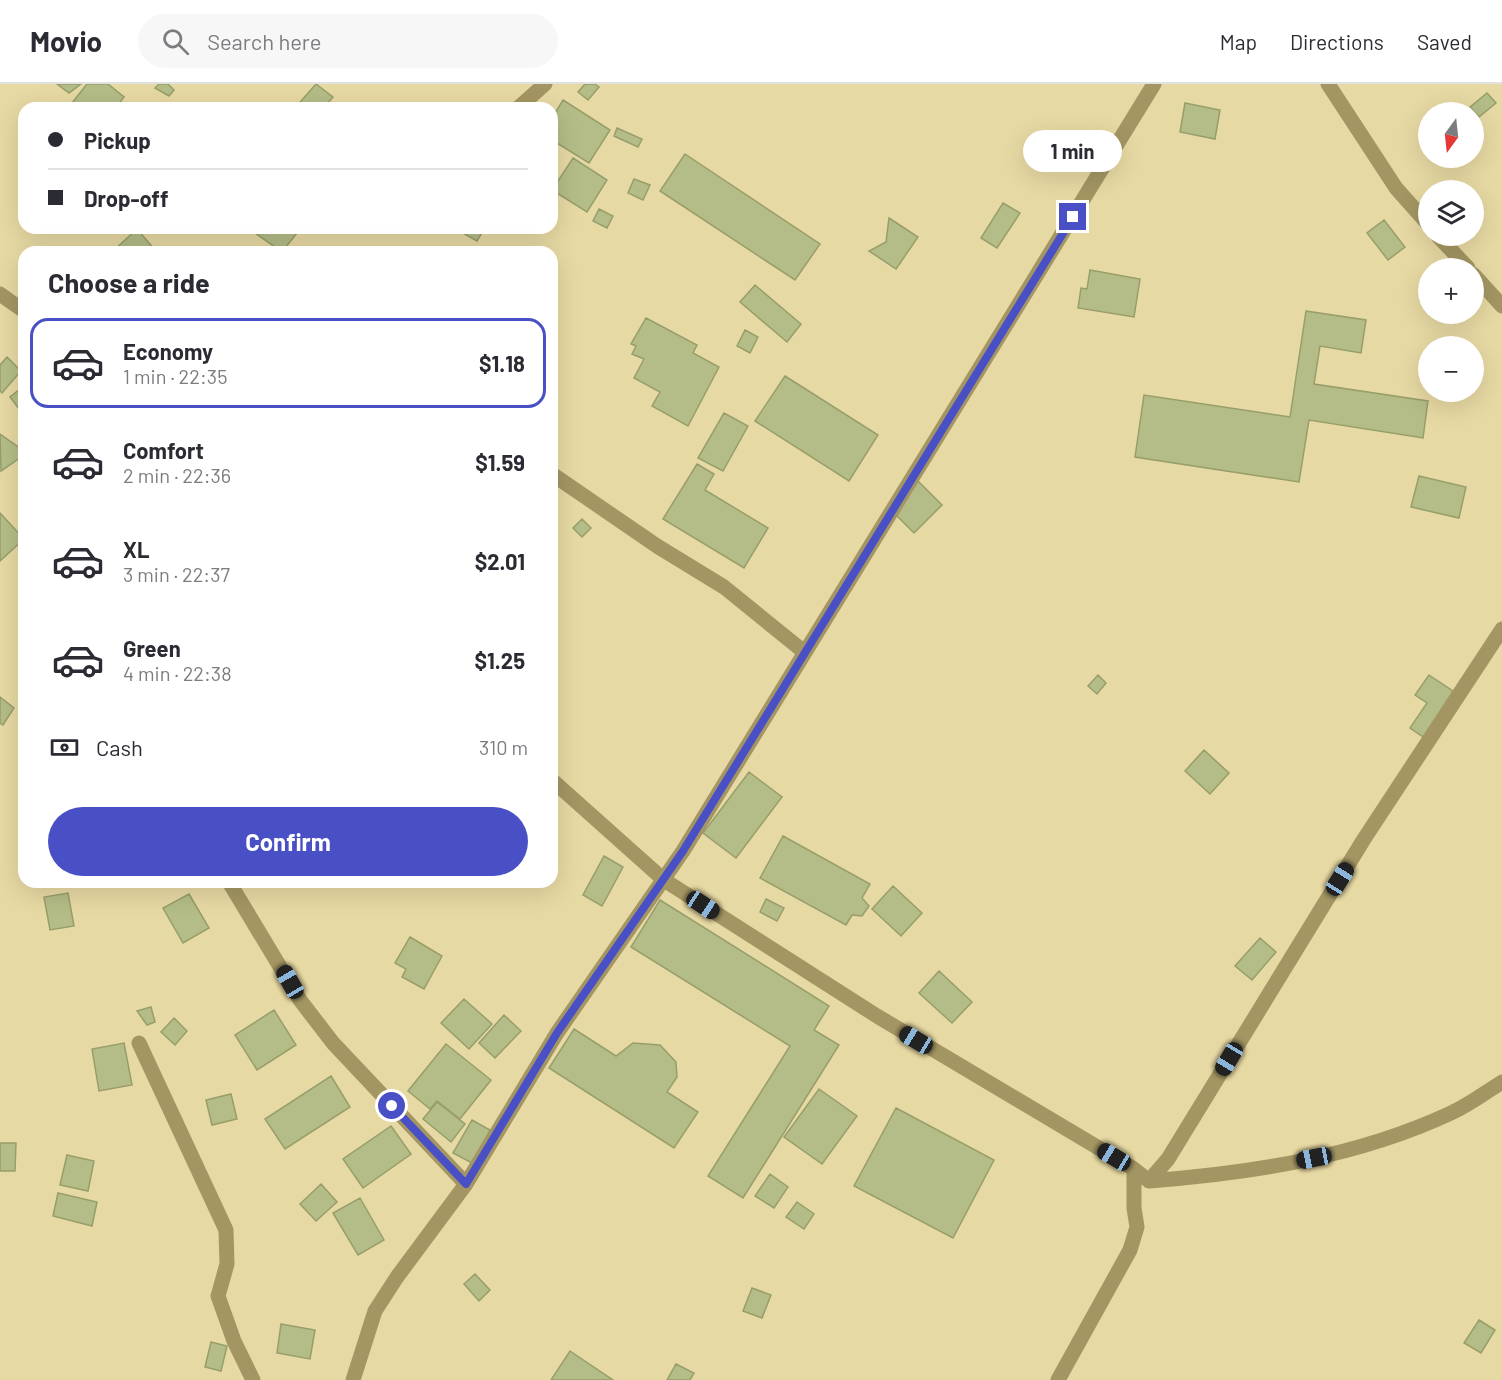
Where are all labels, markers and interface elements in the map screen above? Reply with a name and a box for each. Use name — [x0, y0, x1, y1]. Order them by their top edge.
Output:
search box — [138, 14, 558, 68]
text: Movio — [30, 24, 102, 58]
icon: search — [159, 25, 192, 58]
text: Search here — [207, 28, 322, 54]
text: Map — [1220, 29, 1257, 54]
text: Directions — [1290, 29, 1384, 54]
text: Saved — [1417, 29, 1472, 54]
north arrow — [1418, 102, 1484, 168]
map controls — [1418, 102, 1484, 402]
text: Pickup — [84, 127, 151, 153]
callout: 1 min — [1024, 130, 1122, 172]
text: 1 min — [1051, 139, 1094, 163]
button: layers — [1418, 180, 1484, 246]
text: Drop-off — [84, 185, 168, 211]
route end — [1059, 203, 1086, 230]
button: + — [1418, 258, 1484, 324]
text: Choose a ride — [48, 266, 210, 298]
icon: car — [51, 336, 105, 390]
button: − — [1418, 336, 1484, 402]
text: Economy — [123, 338, 213, 364]
text: $1.18 — [479, 350, 525, 376]
text: 1 min · 22:35 — [123, 364, 227, 388]
icon: car — [51, 435, 105, 489]
text: Comfort — [123, 437, 204, 463]
text: $1.59 — [475, 449, 525, 475]
text: 2 min · 22:36 — [123, 463, 231, 487]
icon: car — [51, 534, 105, 588]
text: XL — [123, 536, 149, 562]
text: $2.01 — [475, 548, 525, 574]
text: 3 min · 22:37 — [123, 562, 230, 586]
icon: car — [51, 633, 105, 687]
text: Green — [123, 635, 181, 661]
text: $1.25 — [475, 647, 525, 673]
text: 4 min · 22:38 — [123, 661, 232, 685]
icon: cash — [48, 731, 81, 764]
text: Cash — [96, 734, 143, 760]
text: 310 m — [479, 735, 528, 759]
button: Confirm — [48, 807, 528, 876]
car — [1323, 859, 1357, 899]
car — [683, 888, 723, 922]
car — [273, 962, 307, 1002]
car — [896, 1023, 936, 1057]
car — [1212, 1039, 1246, 1079]
route start — [378, 1092, 405, 1119]
car — [1094, 1140, 1134, 1174]
car — [1295, 1146, 1333, 1170]

